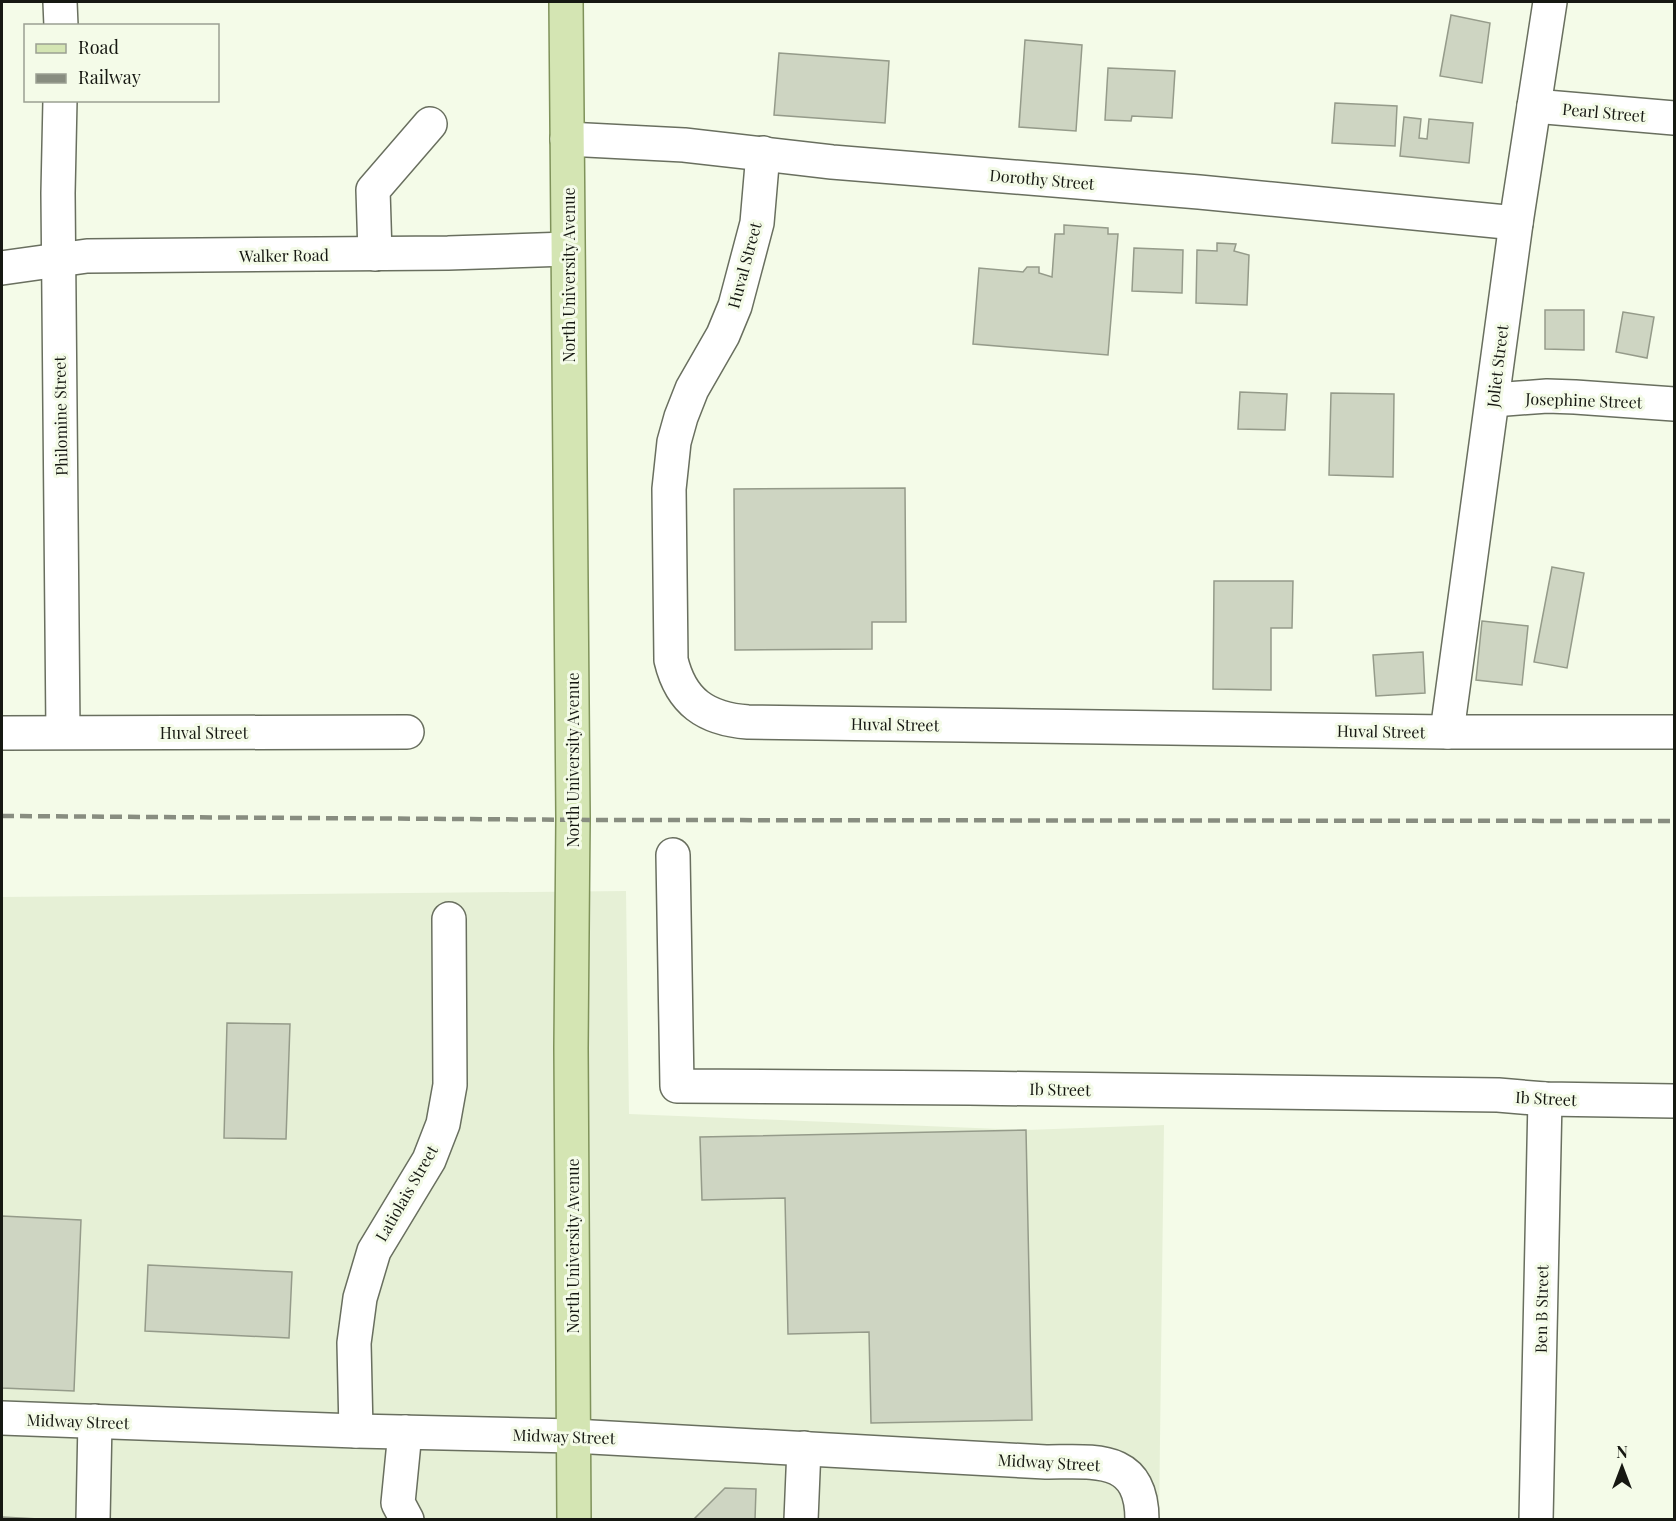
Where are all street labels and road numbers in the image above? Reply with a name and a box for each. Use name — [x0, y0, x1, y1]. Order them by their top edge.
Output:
street label: Pearl Street — [1561, 98, 1647, 126]
street label: Dorothy Street — [989, 164, 1096, 194]
street label: North University Avenue — [558, 187, 579, 363]
street label: Huval Street — [722, 219, 766, 310]
street label: Walker Road — [238, 244, 329, 266]
street label: Joliet Street — [1481, 323, 1513, 410]
street label: Philomine Street — [48, 355, 72, 476]
street label: Josephine Street — [1524, 387, 1643, 413]
street label: North University Avenue — [562, 672, 583, 848]
street label: Huval Street — [851, 713, 940, 735]
street label: Huval Street — [1337, 720, 1426, 742]
street label: Huval Street — [160, 722, 249, 743]
street label: Ib Street — [1029, 1078, 1091, 1100]
street label: Ib Street — [1515, 1086, 1578, 1110]
street label: Latiolais Street — [370, 1141, 442, 1245]
street label: North University Avenue — [562, 1158, 583, 1334]
street label: Ben B Street — [1530, 1264, 1552, 1353]
street label: Midway Street — [26, 1409, 130, 1433]
street label: Midway Street — [512, 1424, 616, 1448]
street label: Midway Street — [997, 1449, 1101, 1475]

